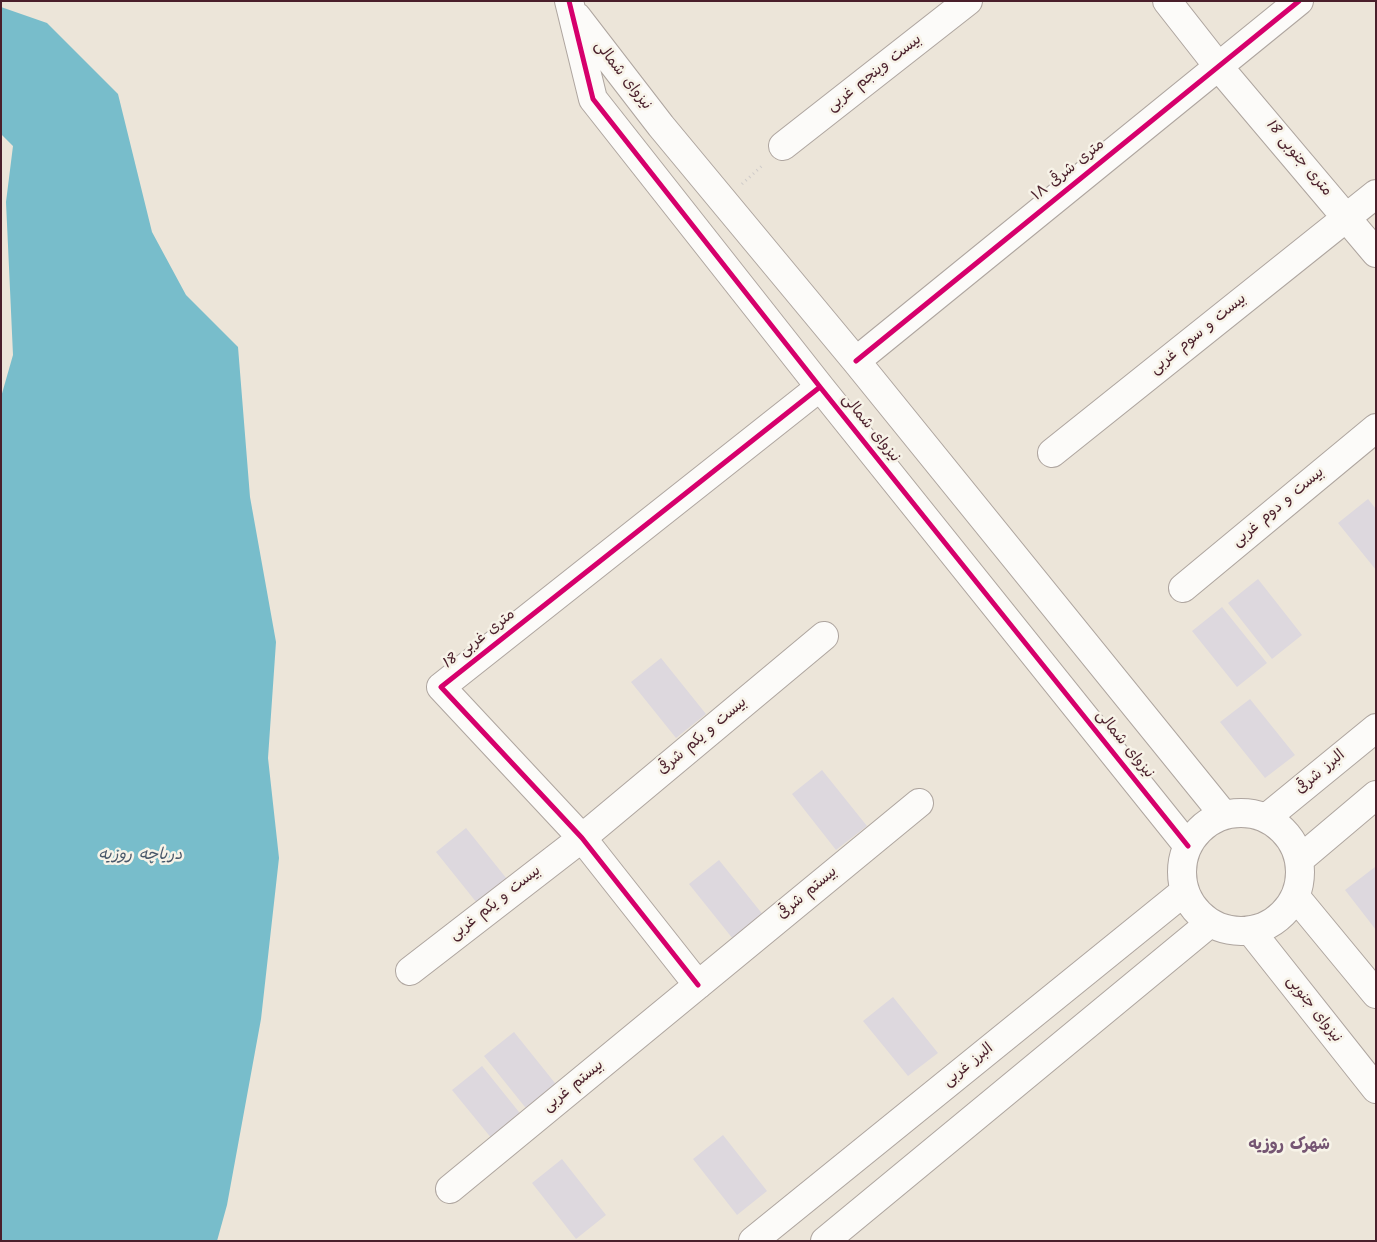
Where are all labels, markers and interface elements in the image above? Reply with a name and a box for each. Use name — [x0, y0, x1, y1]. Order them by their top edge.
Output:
street label: بیست وپنجم غربی — [824, 32, 926, 116]
street label: نیزوای شمالی — [589, 38, 655, 114]
street label: 18 متری جنوبی — [1261, 117, 1335, 201]
street label: ۱۸ متری شرقی — [1029, 136, 1109, 206]
street label: بیست و سوم غربی — [1147, 291, 1251, 379]
street label: نیزوای شمالی — [837, 391, 903, 467]
street label: بیست و دوم غربی — [1229, 464, 1329, 552]
street label: 18 متری غربی — [441, 606, 519, 674]
street label: بیست و یکم شرقی — [655, 694, 751, 780]
street label: نیزوای شمالی — [1091, 707, 1157, 783]
street label: البرز شرقی — [1293, 747, 1349, 799]
water label: دریاچه روزیه — [98, 846, 182, 866]
street label: بیست و یکم غربی — [447, 863, 545, 945]
street label: بیستم شرقی — [774, 864, 842, 924]
street label: نیزوای جنوبی — [1281, 973, 1345, 1047]
street label: البرز غربی — [940, 1040, 998, 1092]
street label: بیستم غربی — [540, 1057, 608, 1117]
district label: شهرک روزیه — [1248, 1136, 1330, 1156]

